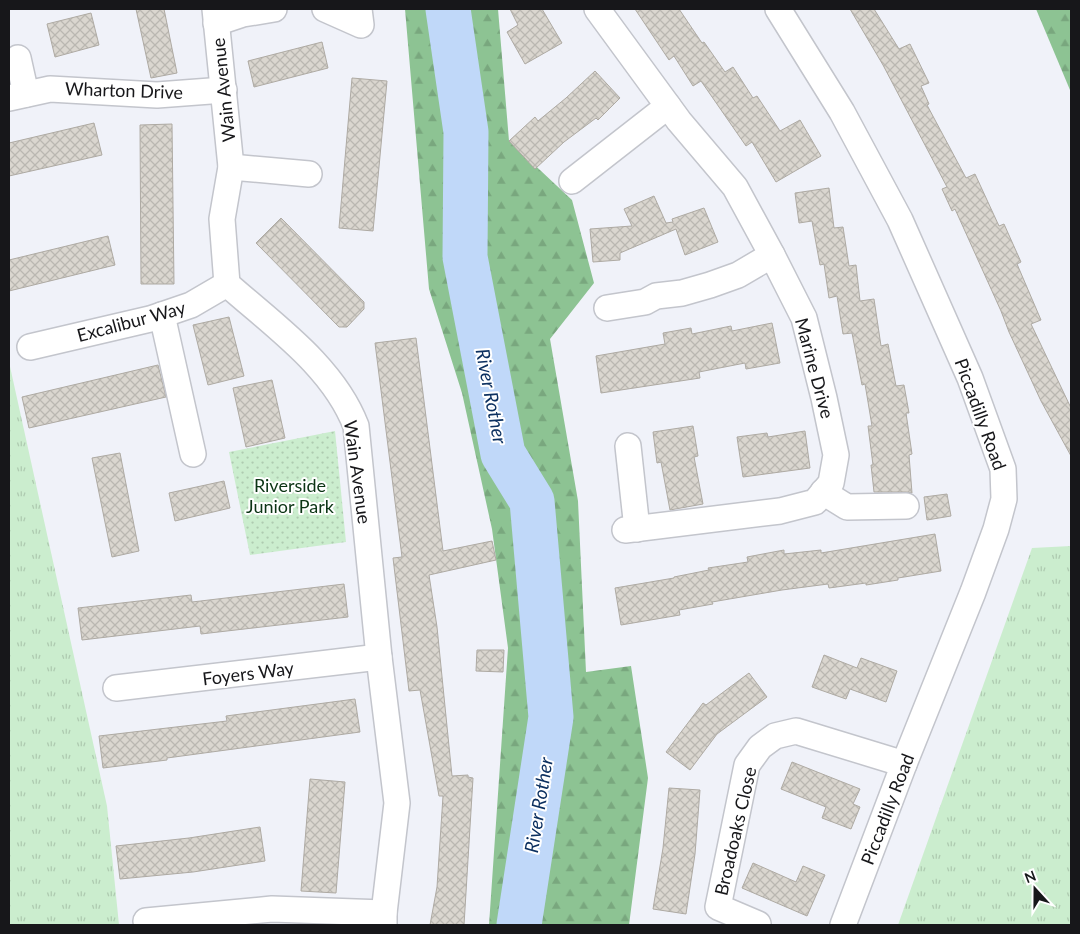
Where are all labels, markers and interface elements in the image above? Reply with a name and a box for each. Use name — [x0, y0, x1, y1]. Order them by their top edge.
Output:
street label: Wain Avenue — [207, 37, 239, 143]
street label: Wharton Drive — [65, 77, 183, 103]
street label: Excalibur Way — [74, 296, 188, 346]
street label: Marine Drive — [791, 315, 839, 421]
water label: River Rother — [472, 346, 513, 446]
street label: Piccadilly Road — [951, 355, 1011, 473]
street label: Wain Avenue — [340, 419, 376, 525]
park label: Riverside Junior Park — [246, 474, 335, 517]
street label: Foyers Way — [201, 656, 296, 690]
street label: Piccadilly Road — [856, 750, 918, 868]
water label: River Rother — [519, 755, 557, 854]
street label: Broadoaks Close — [710, 765, 760, 897]
north arrow — [1010, 864, 1060, 914]
text: N — [1022, 867, 1038, 886]

